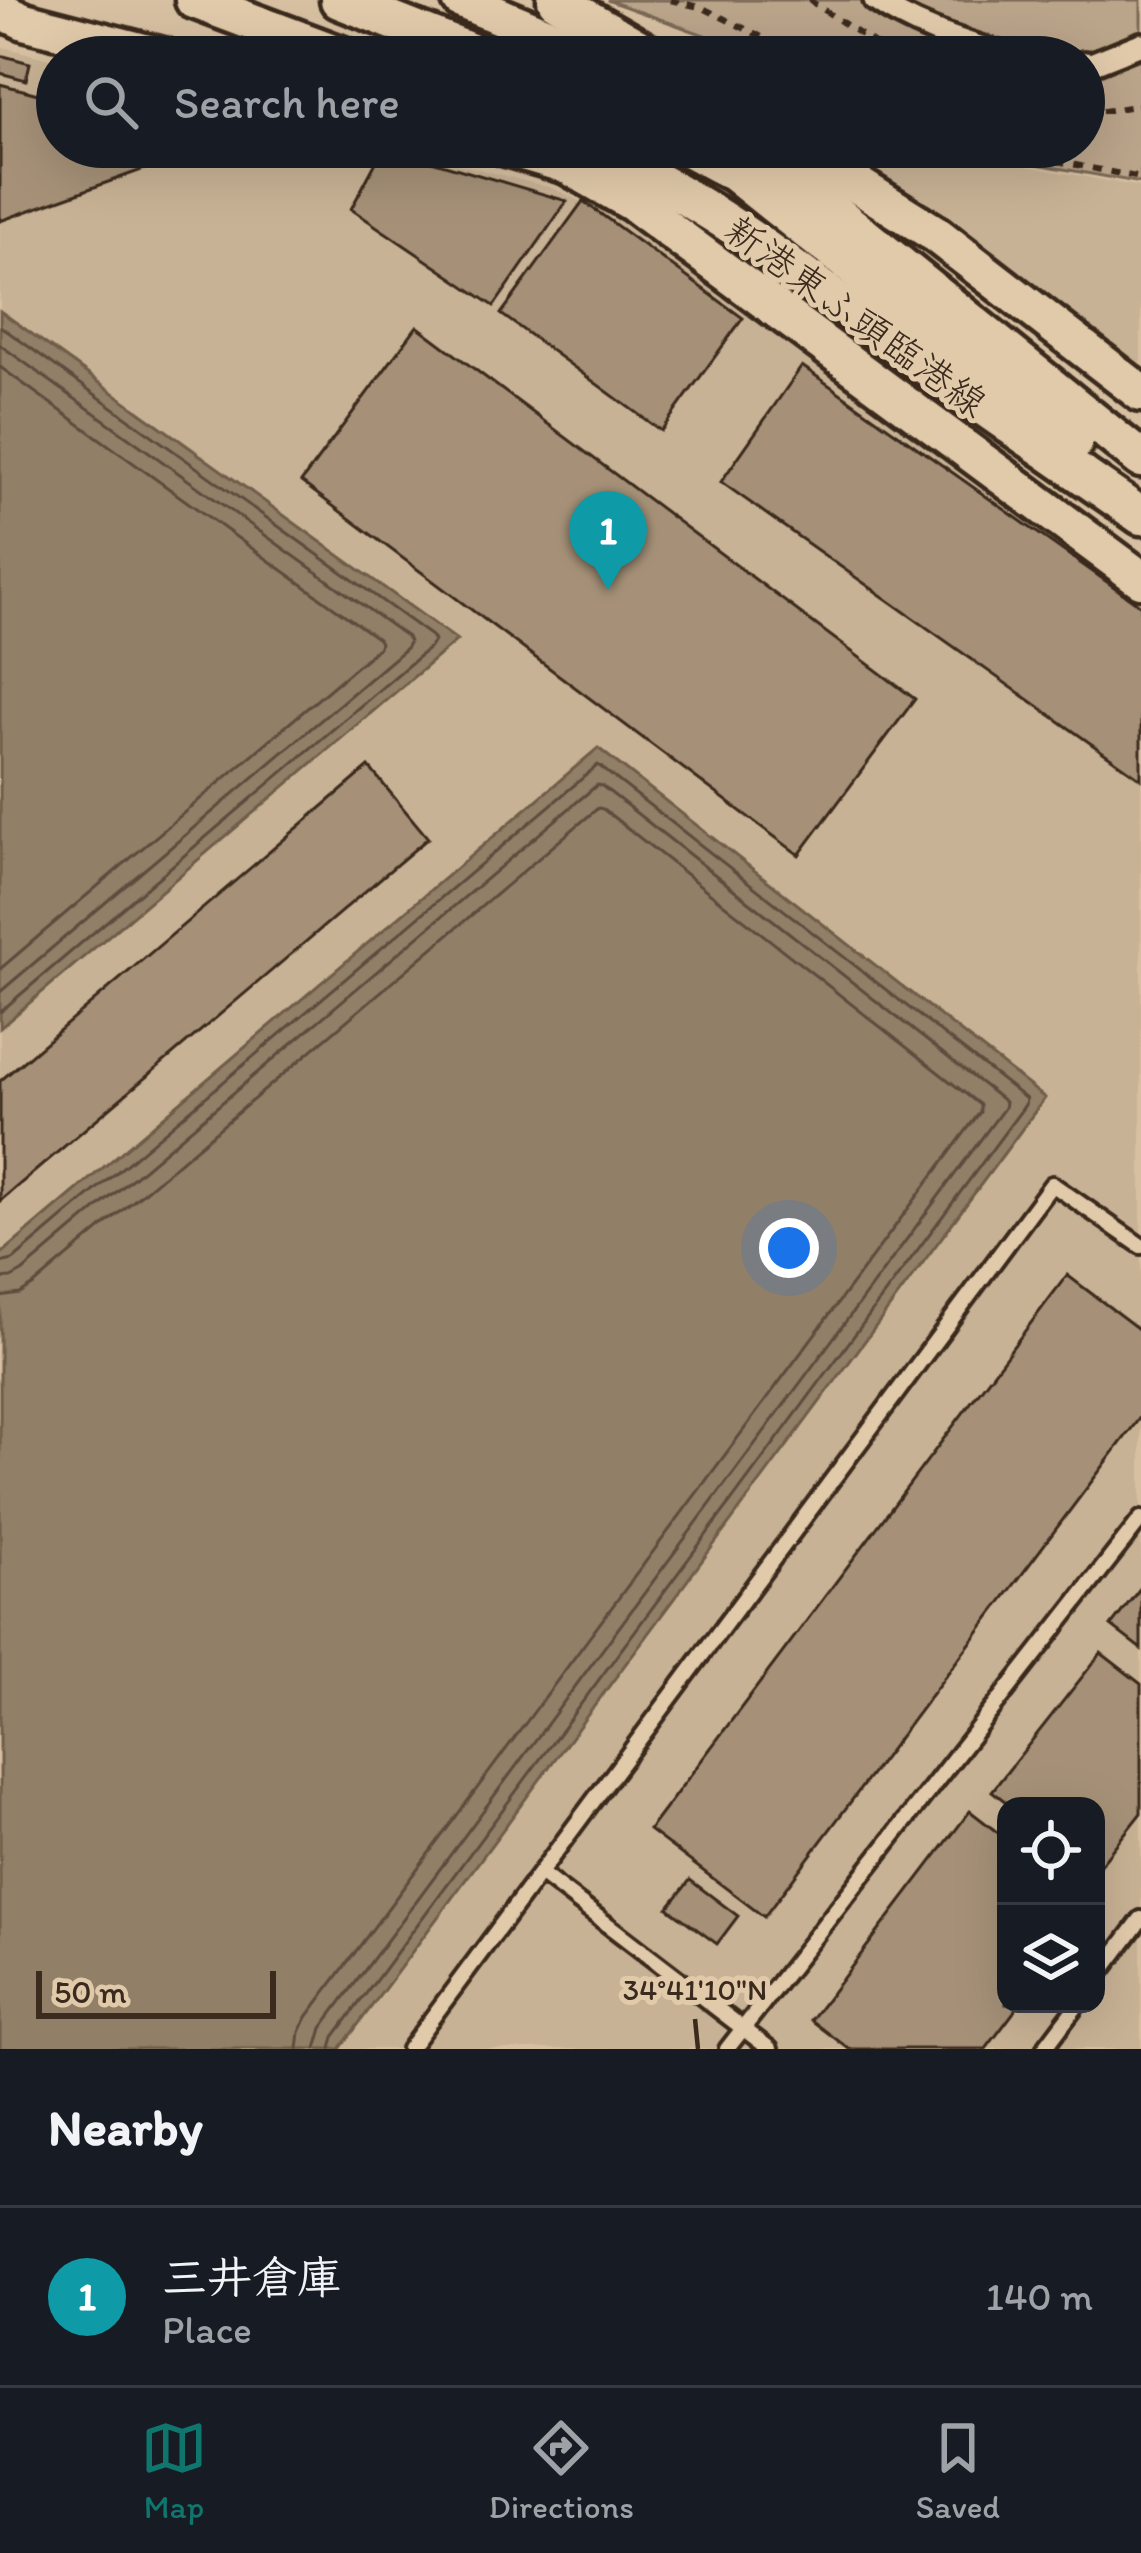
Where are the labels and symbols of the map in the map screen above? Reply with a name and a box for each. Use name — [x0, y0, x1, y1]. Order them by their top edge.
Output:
street label: 新港東ふ頭臨港線 — [716, 205, 996, 427]
pin: 1 — [569, 491, 647, 590]
your location — [759, 1218, 819, 1278]
scale bar — [36, 1965, 276, 2018]
text: 34°41'10"N — [623, 1971, 767, 2008]

